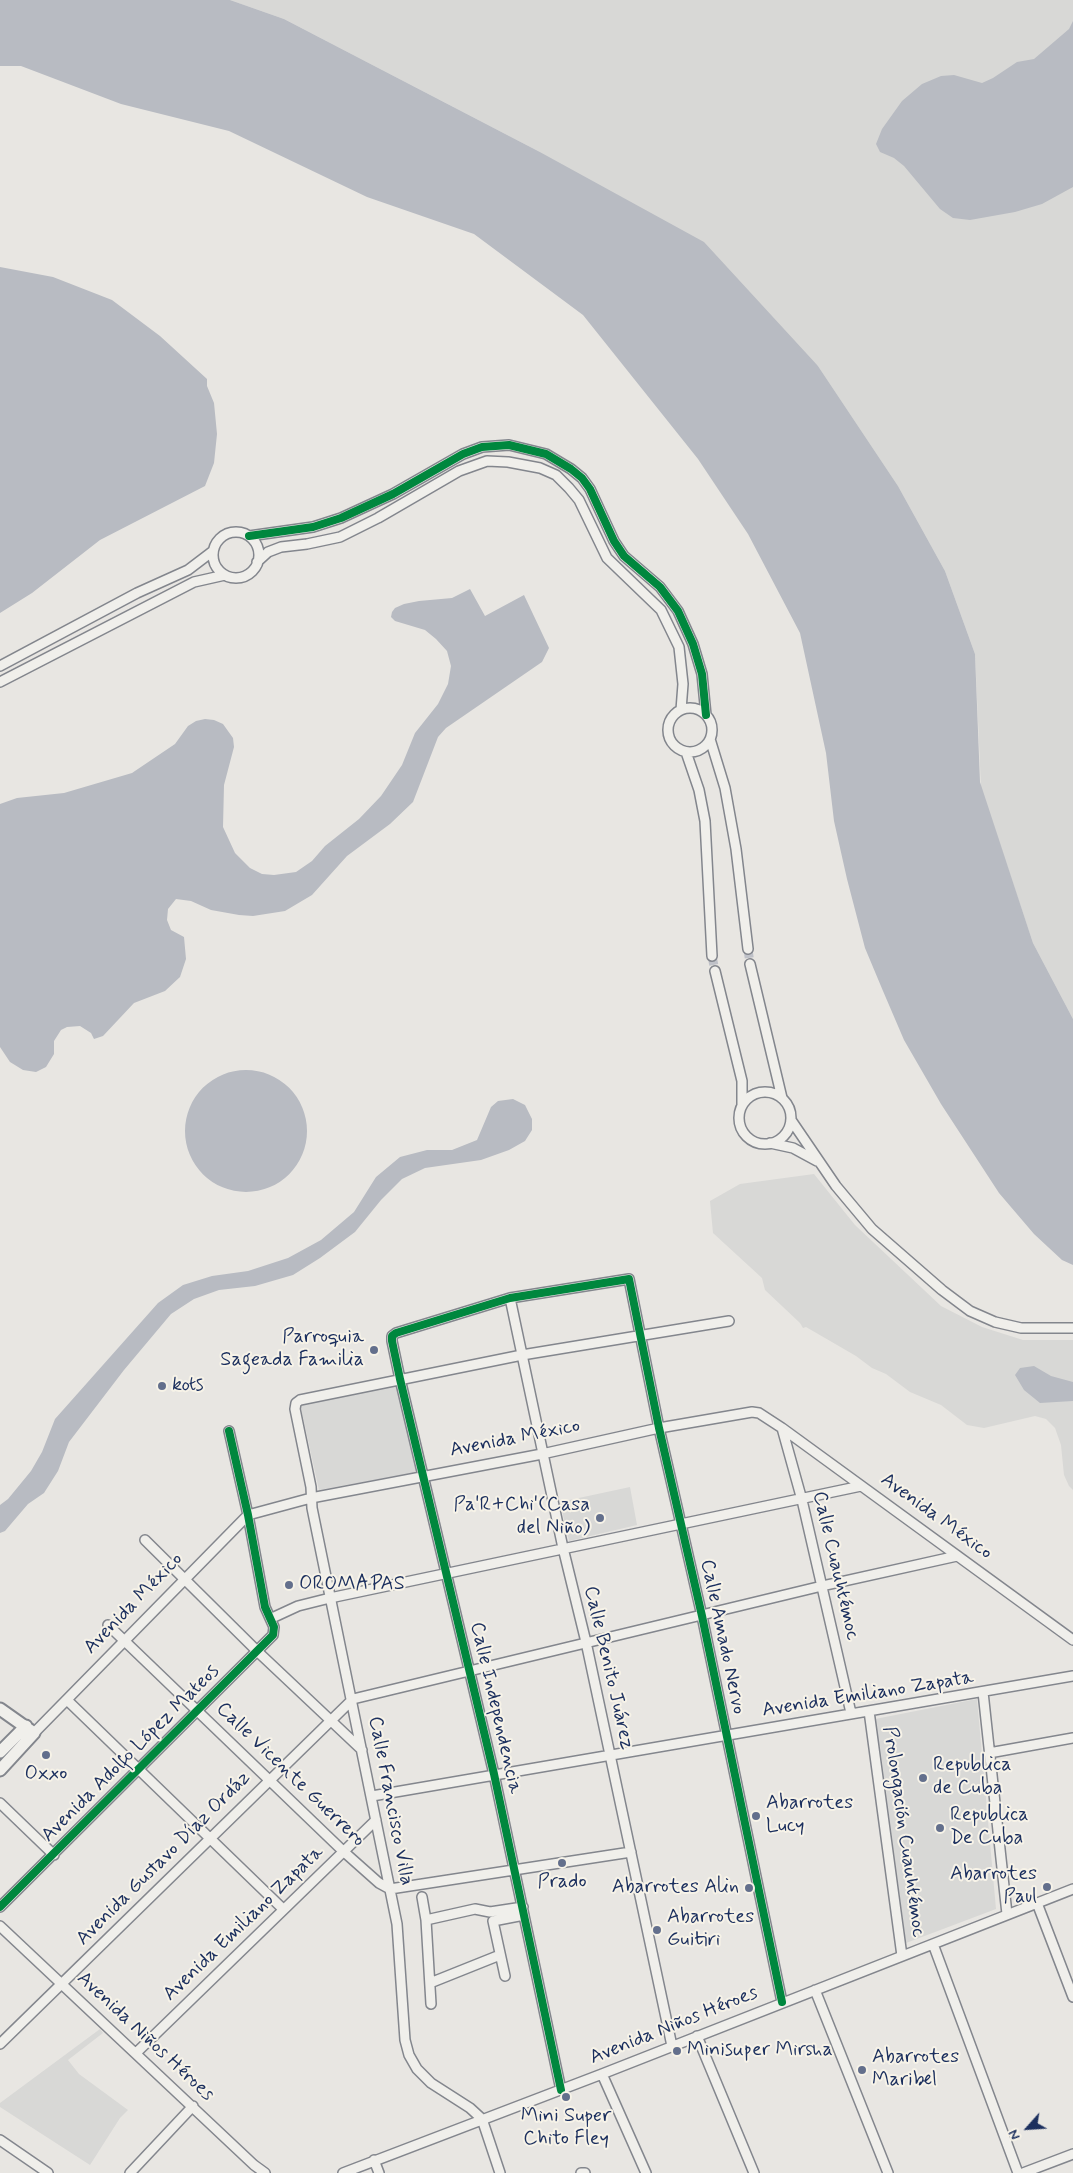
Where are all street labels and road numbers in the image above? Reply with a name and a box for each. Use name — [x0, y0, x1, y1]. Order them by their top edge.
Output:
street label: Avenida México — [448, 1415, 582, 1463]
street label: Avenida México — [875, 1468, 997, 1566]
street label: Calle Cuauhtémoc — [806, 1489, 864, 1643]
street label: Avenida México — [79, 1548, 189, 1660]
street label: Calle Amado Nervo — [694, 1557, 750, 1717]
street label: Calle Benito Juárez — [578, 1584, 638, 1752]
street label: Calle Independencia — [464, 1620, 526, 1796]
street label: Avenida Adolfo López Mateos — [37, 1660, 225, 1848]
street label: Avenida Emiliano Zapata — [761, 1666, 975, 1724]
street label: Calle Vicente Guerrero — [210, 1697, 370, 1853]
street label: Calle Francisco Villa — [362, 1715, 418, 1887]
street label: Prolongación Cuauhtémoc — [876, 1725, 930, 1939]
street label: Avenida Gustavo Díaz Ordáz — [72, 1767, 256, 1951]
street label: Avenida Emiliano Zapata — [159, 1841, 329, 2007]
street label: Avenida Niños Héroes — [71, 1967, 219, 2107]
street label: Avenida Niños Héroes — [586, 1981, 762, 2071]

